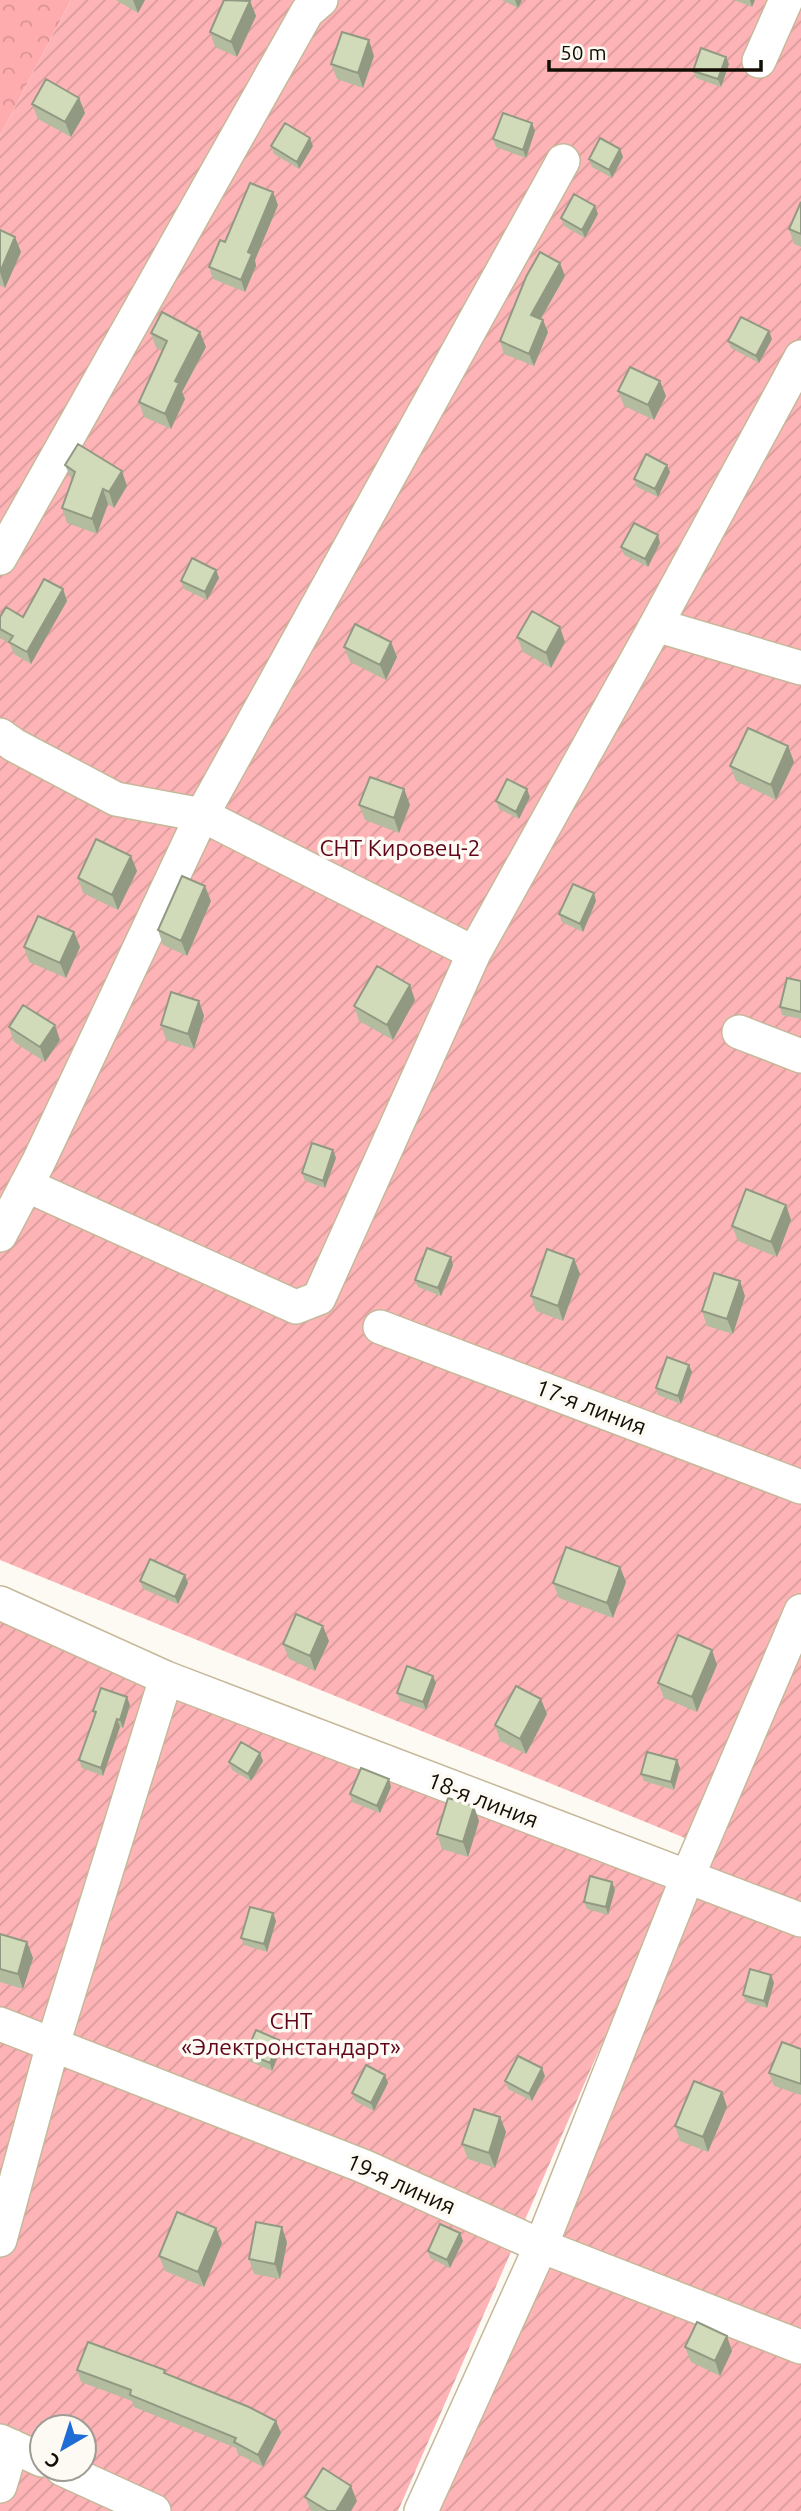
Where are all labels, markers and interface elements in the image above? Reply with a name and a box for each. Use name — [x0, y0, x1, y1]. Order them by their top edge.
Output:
scale bar — [549, 28, 761, 72]
text: 50 m — [560, 40, 607, 64]
park label: СНТ Кировец-2 — [319, 835, 481, 860]
street label: 17-я линия — [532, 1374, 650, 1439]
street label: 18-я линия — [424, 1767, 542, 1832]
park label: СНТ «Электронстандарт» — [181, 2008, 401, 2059]
street label: 19-я линия — [343, 2148, 460, 2219]
north arrow — [28, 2413, 98, 2483]
text: С — [41, 2449, 64, 2474]

